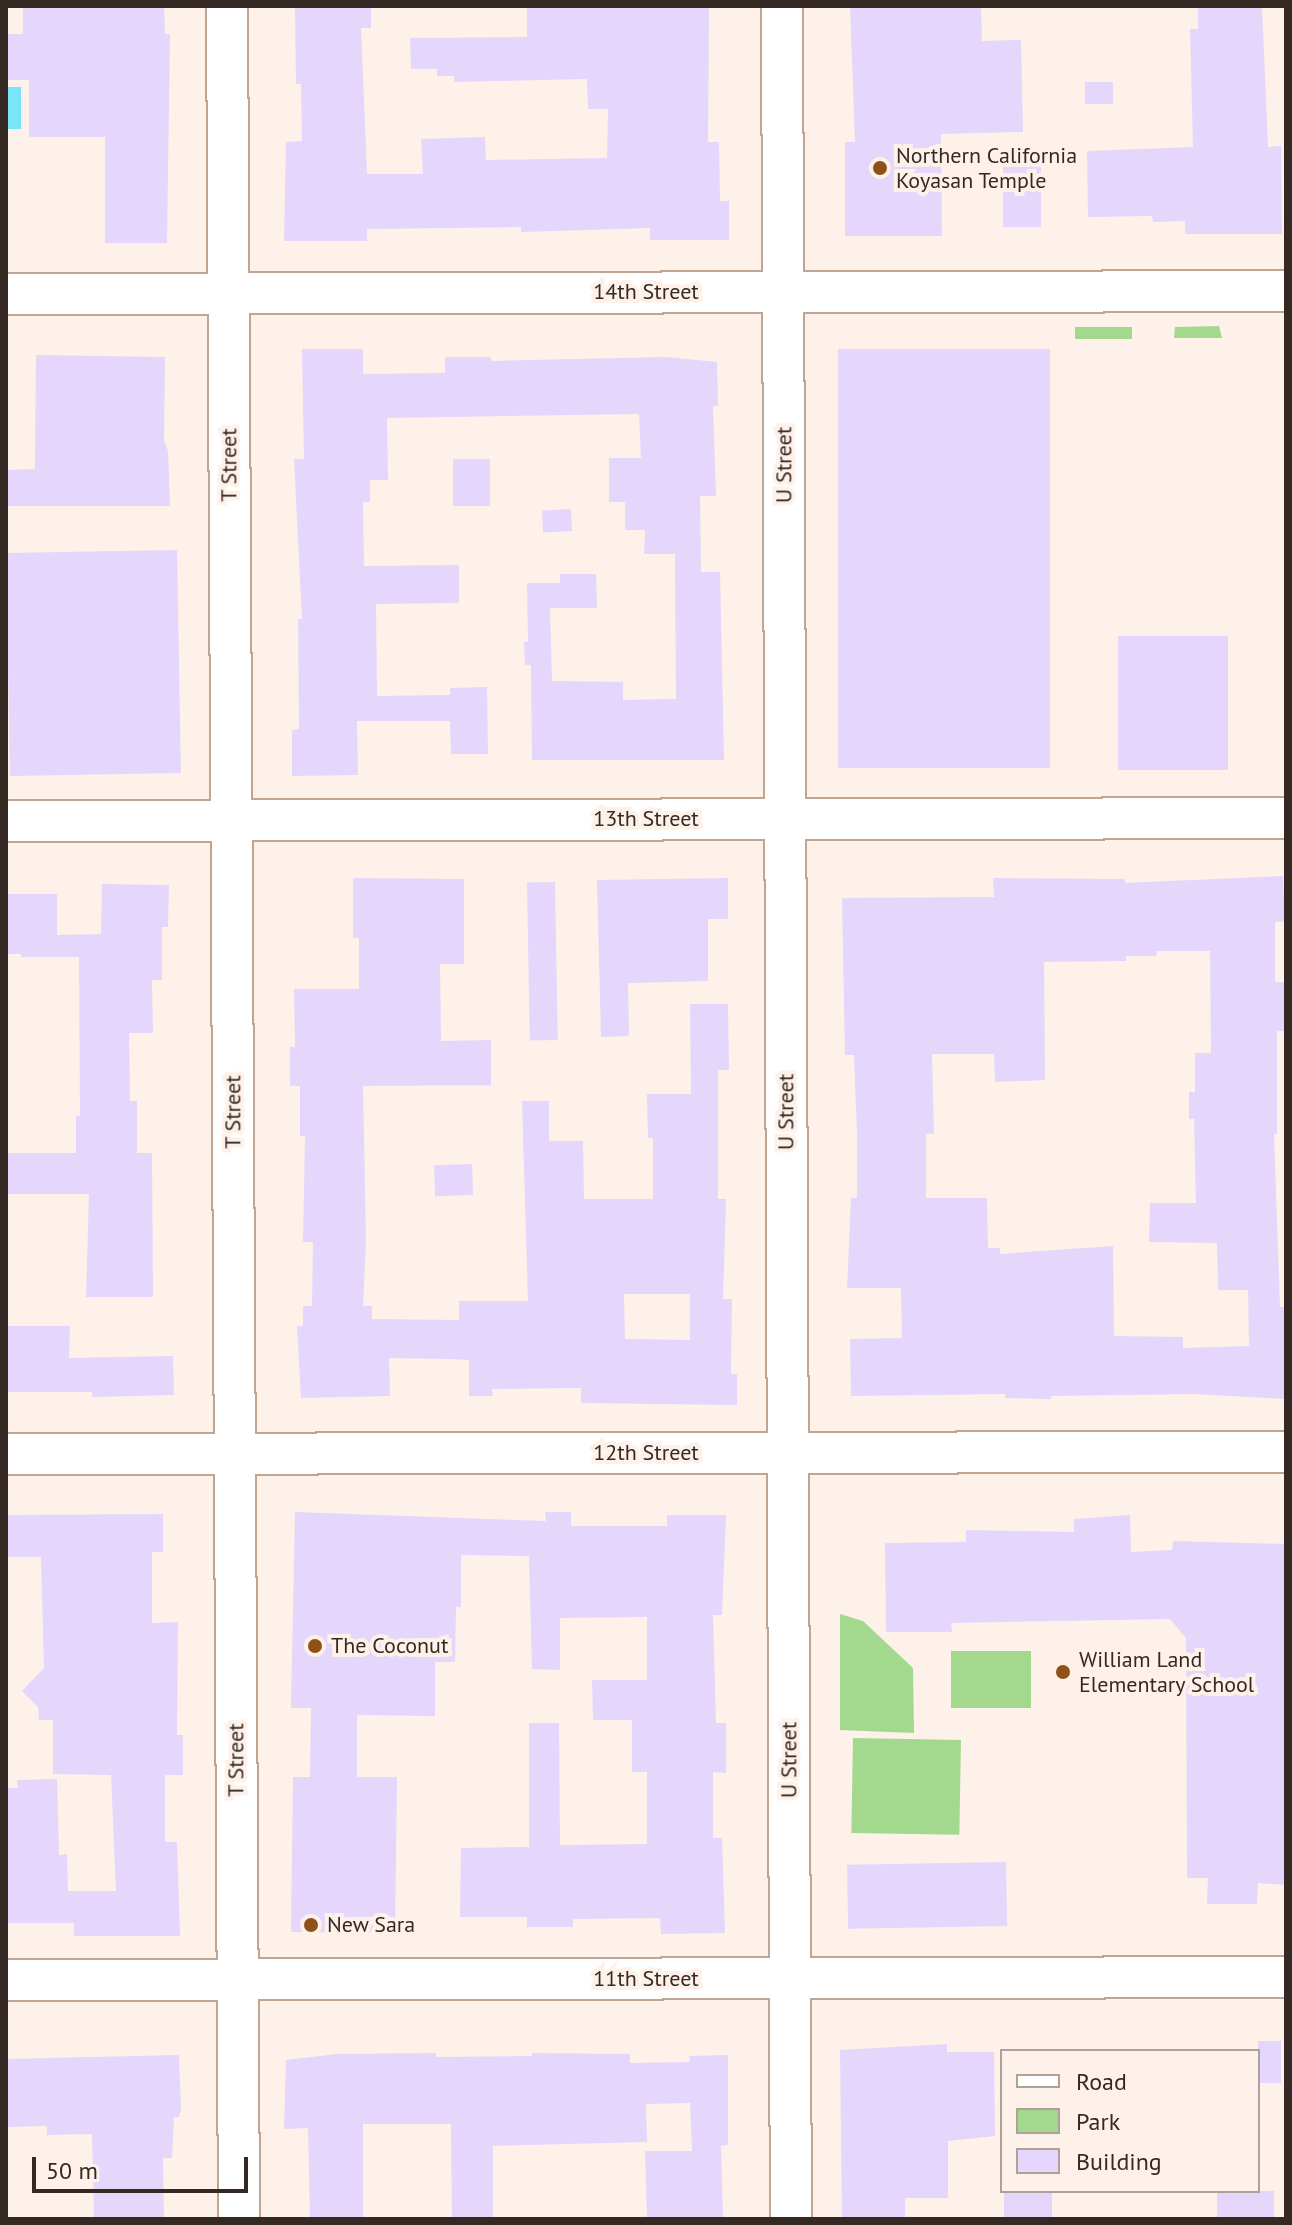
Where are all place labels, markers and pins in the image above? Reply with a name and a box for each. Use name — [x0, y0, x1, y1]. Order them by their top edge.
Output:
place label: Northern California Koyasan Temple — [896, 142, 1077, 194]
marker: Northern California Koyasan Temple — [871, 159, 889, 177]
place label: The Coconut — [331, 1633, 448, 1659]
marker: The Coconut — [306, 1637, 324, 1655]
place label: William Land Elementary School — [1079, 1646, 1255, 1698]
marker: William Land Elementary School — [1054, 1663, 1072, 1681]
place label: New Sara — [327, 1912, 416, 1938]
marker: New Sara — [302, 1916, 320, 1934]

